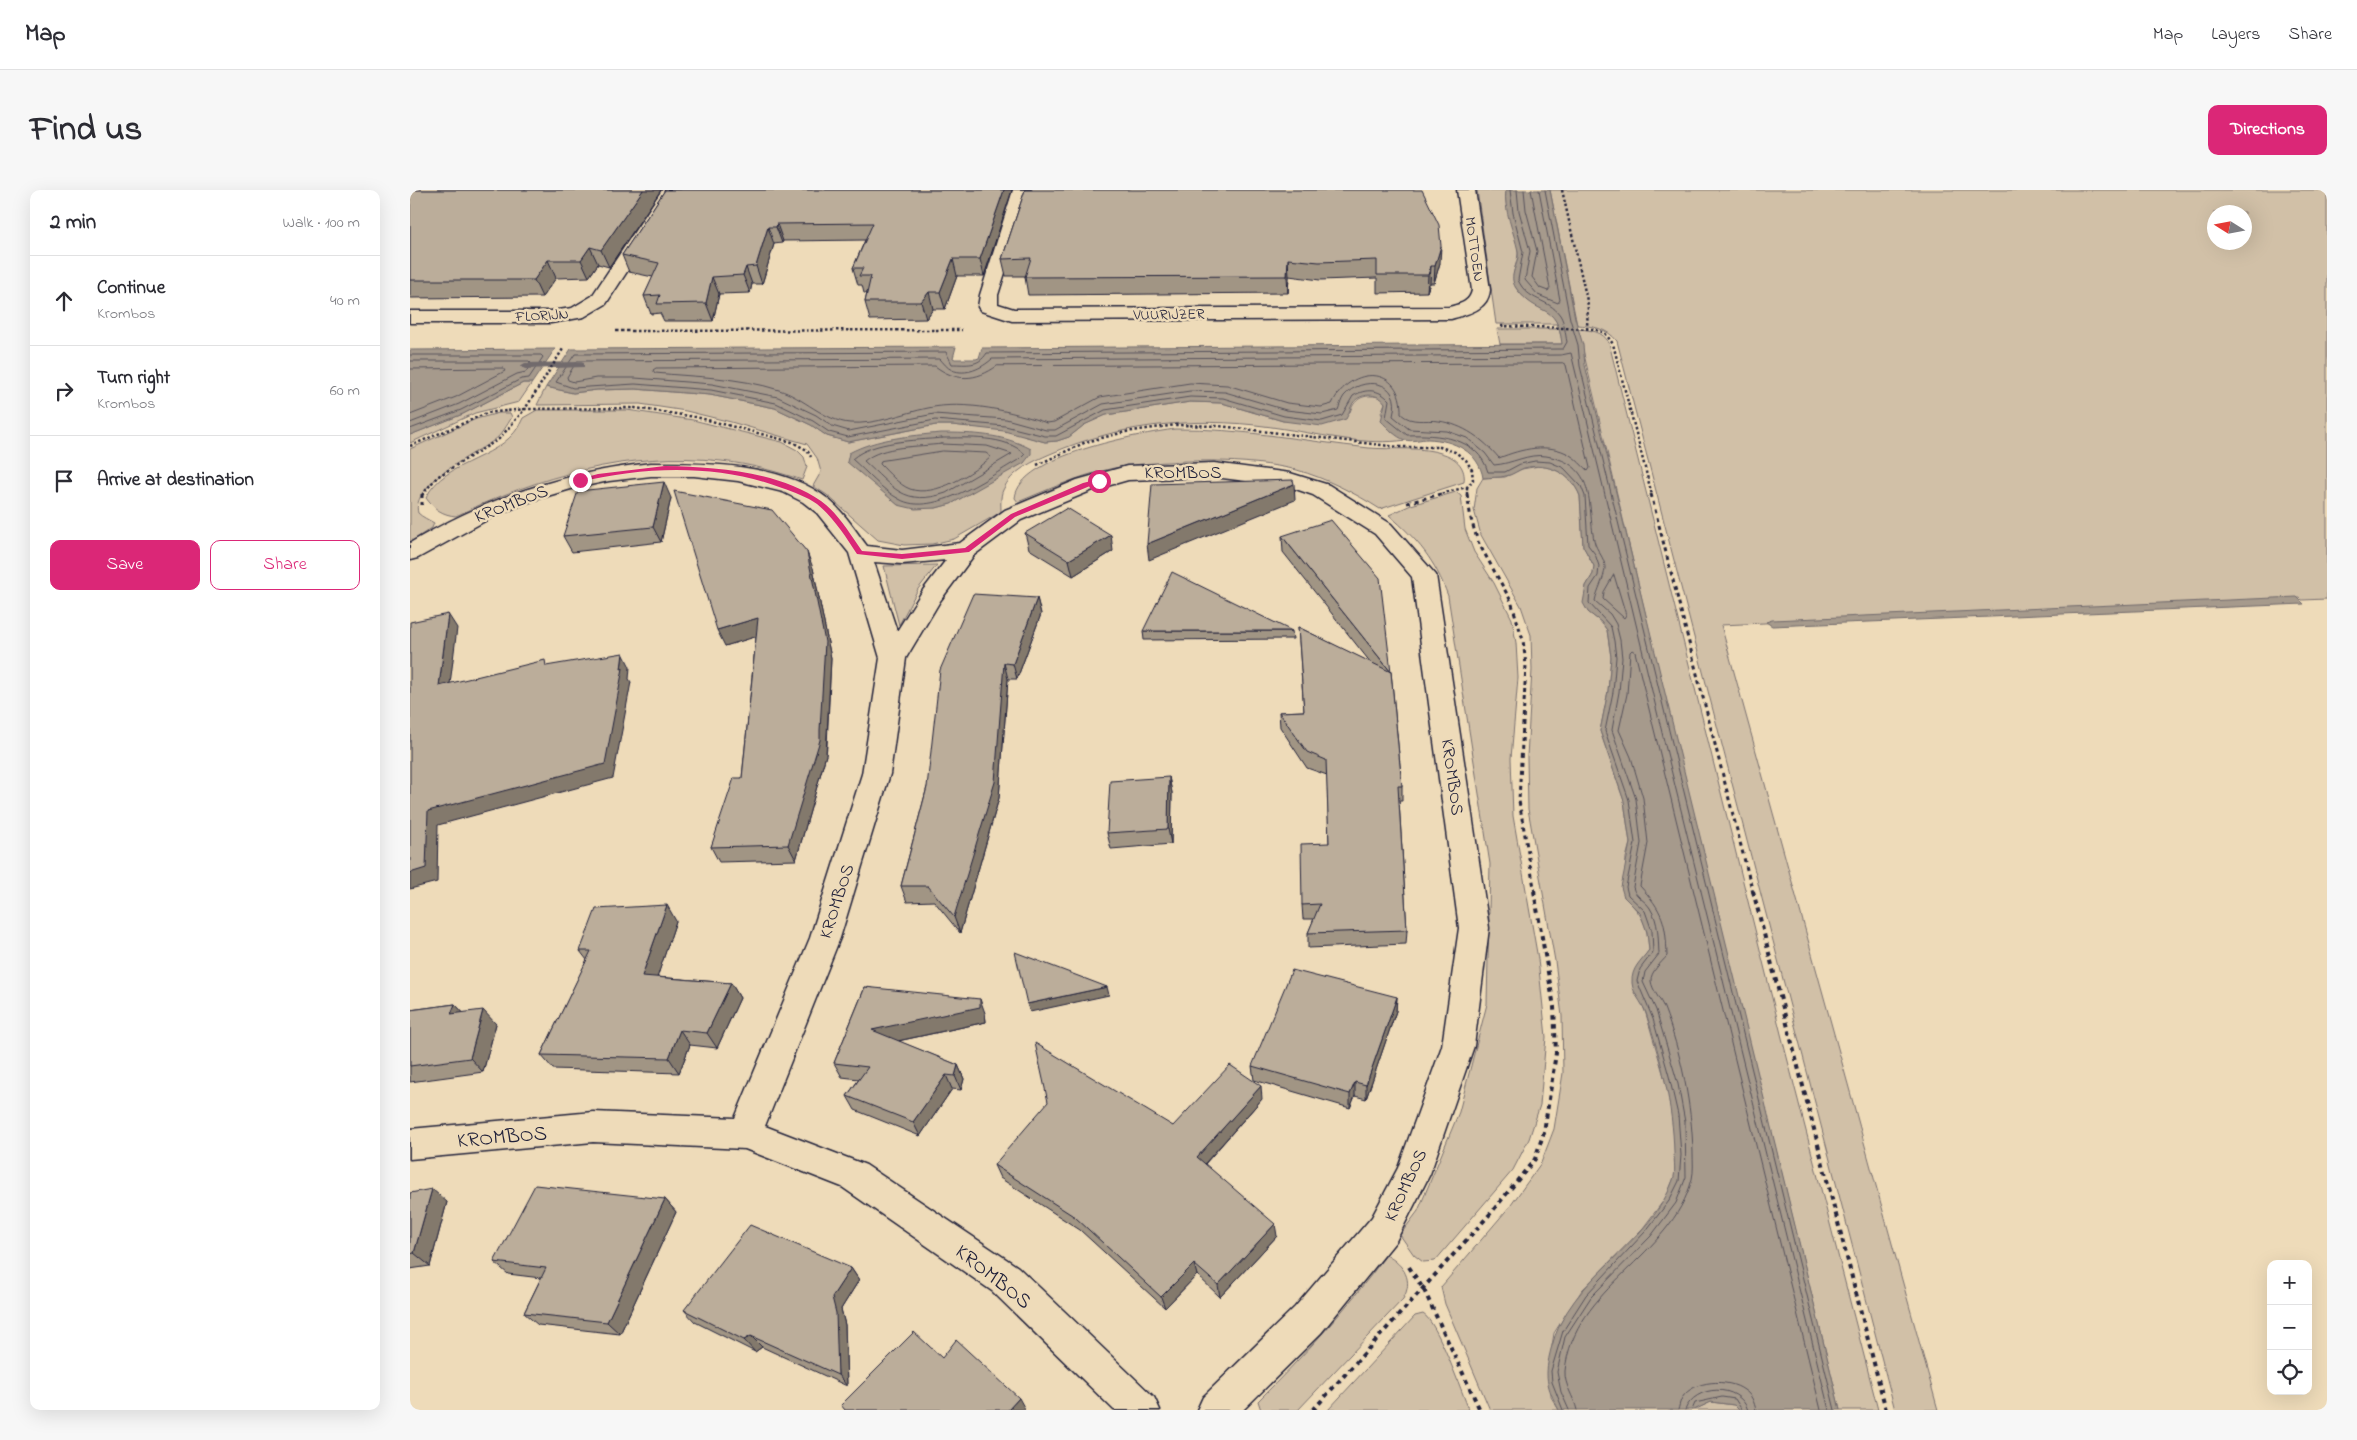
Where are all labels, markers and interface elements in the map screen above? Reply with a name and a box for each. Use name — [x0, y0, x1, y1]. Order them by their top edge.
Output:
text: Map — [25, 17, 66, 52]
text: Map — [2153, 22, 2183, 48]
text: Layers — [2211, 22, 2261, 48]
text: Share — [2289, 22, 2332, 48]
text: Find us — [30, 105, 142, 156]
button: Directions — [2208, 105, 2327, 155]
north arrow — [2207, 205, 2252, 250]
text: 2 min — [50, 208, 96, 238]
text: Walk · 100 m — [283, 211, 360, 235]
street label: MOTTOEN — [1459, 215, 1489, 283]
text: Continue — [97, 275, 165, 302]
icon: ahead — [50, 287, 78, 315]
text: 40 m — [330, 289, 360, 313]
text: Krombos — [97, 302, 155, 326]
street label: VUURIJZER — [1132, 303, 1205, 327]
street label: FLORIJN — [514, 304, 569, 328]
text: Turn right — [97, 365, 170, 392]
icon: right — [50, 377, 78, 405]
text: 60 m — [330, 379, 360, 403]
text: Krombos — [97, 392, 155, 416]
street label: KROMBOS — [1144, 461, 1222, 487]
icon: arrive — [50, 467, 78, 495]
text: Arrive at destination — [97, 467, 254, 494]
route end — [569, 469, 592, 492]
route start — [1088, 470, 1111, 493]
street label: KROMBOS — [471, 479, 552, 531]
button: Save — [50, 540, 200, 590]
button: Share — [210, 540, 360, 590]
street label: KROMBOS — [1433, 737, 1469, 817]
street label: KROMBOS — [814, 861, 862, 942]
street label: KROMBOS — [456, 1119, 548, 1157]
street label: KROMBOS — [1379, 1145, 1435, 1226]
street label: KROMBOS — [948, 1238, 1037, 1317]
map controls — [2267, 1260, 2312, 1395]
button: + — [2267, 1260, 2312, 1305]
button: − — [2267, 1305, 2312, 1350]
button: locate — [2267, 1350, 2312, 1395]

